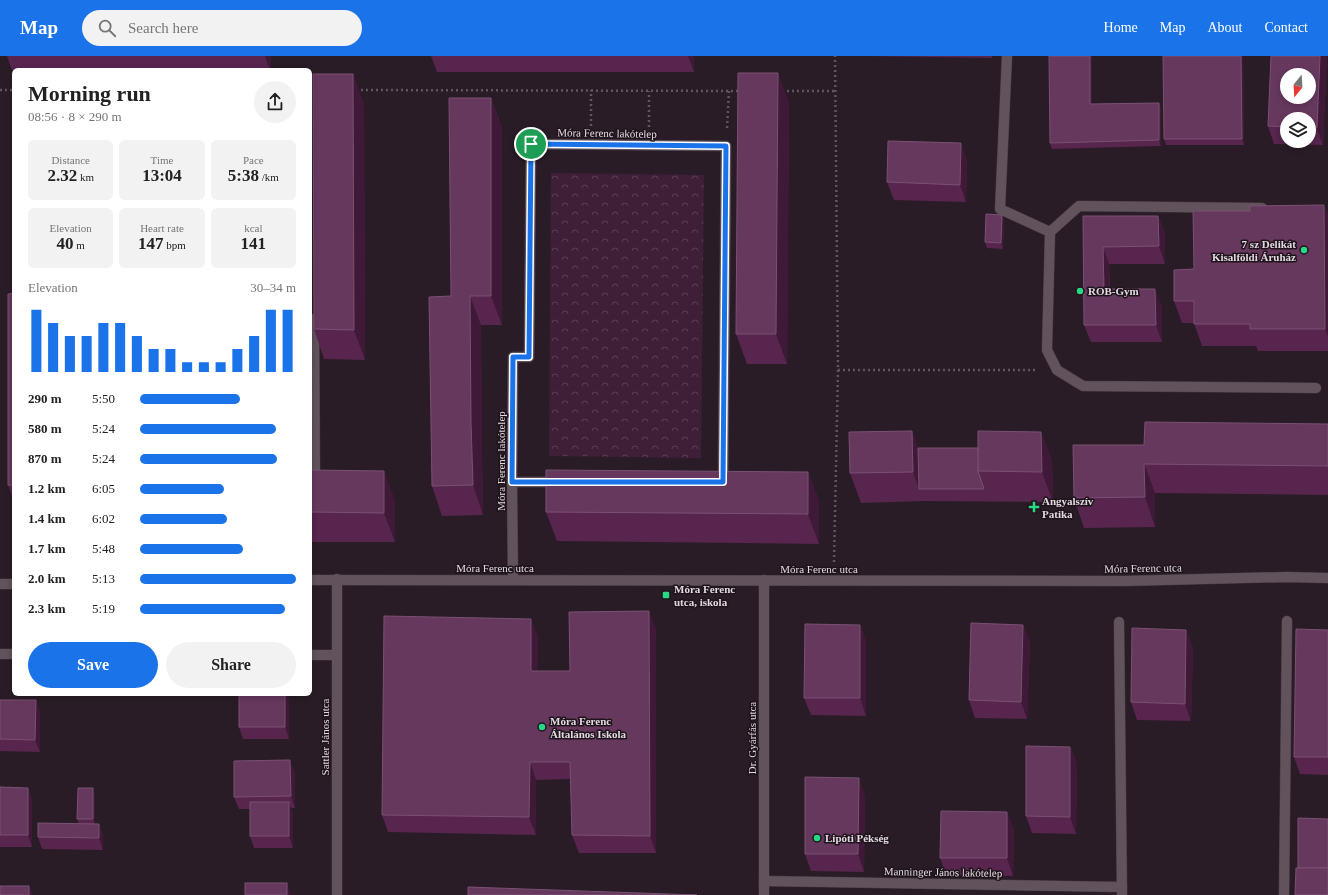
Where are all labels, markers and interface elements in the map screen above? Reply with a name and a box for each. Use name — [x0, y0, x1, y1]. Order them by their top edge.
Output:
search box — [82, 10, 362, 46]
text: Map — [20, 17, 58, 38]
icon: search — [96, 17, 118, 39]
text: Search here — [128, 20, 198, 36]
text: Home — [1104, 20, 1138, 35]
text: Map — [1160, 20, 1185, 35]
text: About — [1207, 20, 1242, 35]
text: Contact — [1264, 20, 1308, 35]
north arrow — [1280, 68, 1316, 104]
map controls — [1280, 68, 1316, 148]
text: Morning run — [28, 81, 151, 106]
button: share — [254, 81, 296, 123]
text: 08:56 · 8 × 290 m — [28, 109, 122, 124]
button: layers — [1280, 112, 1316, 148]
street label: Móra Ferenc lakótelep — [557, 126, 657, 140]
pin — [514, 127, 548, 161]
icon: arrive — [520, 133, 542, 155]
text: Distance — [51, 154, 90, 166]
text: Time — [151, 154, 173, 166]
text: Pace — [243, 154, 264, 166]
text: 2.32 — [47, 166, 77, 185]
text: 13:04 — [142, 166, 182, 185]
text: 5:38 — [228, 166, 259, 185]
text: km — [77, 171, 94, 183]
text: /km — [259, 171, 279, 183]
text: Elevation — [50, 222, 92, 234]
text: Heart rate — [140, 222, 184, 234]
text: kcal — [244, 222, 262, 234]
text: 40 — [57, 234, 74, 253]
text: 147 — [138, 234, 164, 253]
text: 141 — [241, 234, 266, 253]
place label: 7 sz Delikát Kisalföldi Áruház — [1212, 238, 1296, 263]
text: m — [74, 239, 85, 251]
text: bpm — [164, 239, 186, 251]
marker: 7 sz Delikát Kisalföldi Áruház — [1299, 245, 1309, 255]
text: Elevation — [28, 280, 78, 295]
text: 30–34 m — [250, 280, 296, 295]
place label: ROB-Gym — [1088, 285, 1139, 297]
marker: ROB-Gym — [1075, 286, 1085, 296]
text: 290 m — [28, 391, 62, 406]
text: 5:50 — [92, 391, 115, 406]
street label: Móra Ferenc lakótelep — [495, 411, 507, 511]
text: 580 m — [28, 421, 62, 436]
text: 5:24 — [92, 421, 115, 436]
text: 870 m — [28, 451, 62, 466]
text: 5:24 — [92, 451, 115, 466]
text: 1.2 km — [28, 481, 66, 496]
text: 6:05 — [92, 481, 115, 496]
place label: Angyalszív Patika — [1042, 495, 1094, 520]
marker: Angyalszív Patika — [1029, 502, 1039, 512]
text: 1.4 km — [28, 511, 66, 526]
text: 6:02 — [92, 511, 115, 526]
text: 1.7 km — [28, 541, 66, 556]
text: 5:48 — [92, 541, 115, 556]
street label: Móra Ferenc utca — [1104, 561, 1182, 575]
street label: Móra Ferenc utca — [456, 562, 534, 574]
street label: Móra Ferenc utca — [780, 563, 858, 575]
text: 2.0 km — [28, 571, 66, 586]
text: 5:13 — [92, 571, 115, 586]
place label: Móra Ferenc utca, iskola — [674, 583, 735, 608]
marker: Móra Ferenc utca, iskola — [661, 590, 671, 600]
text: 2.3 km — [28, 601, 66, 616]
text: 5:19 — [92, 601, 115, 616]
button: Save — [28, 642, 158, 688]
button: Share — [166, 642, 296, 688]
street label: Sattler János utca — [319, 698, 331, 775]
street label: Dr. Gyárfás utca — [746, 702, 758, 774]
place label: Móra Ferenc Általános Iskola — [550, 715, 627, 740]
marker: Móra Ferenc Általános Iskola — [537, 722, 547, 732]
place label: Lipóti Pékség — [825, 832, 889, 844]
marker: Lipóti Pékség — [812, 833, 822, 843]
street label: Manninger János lakótelep — [884, 865, 1003, 879]

